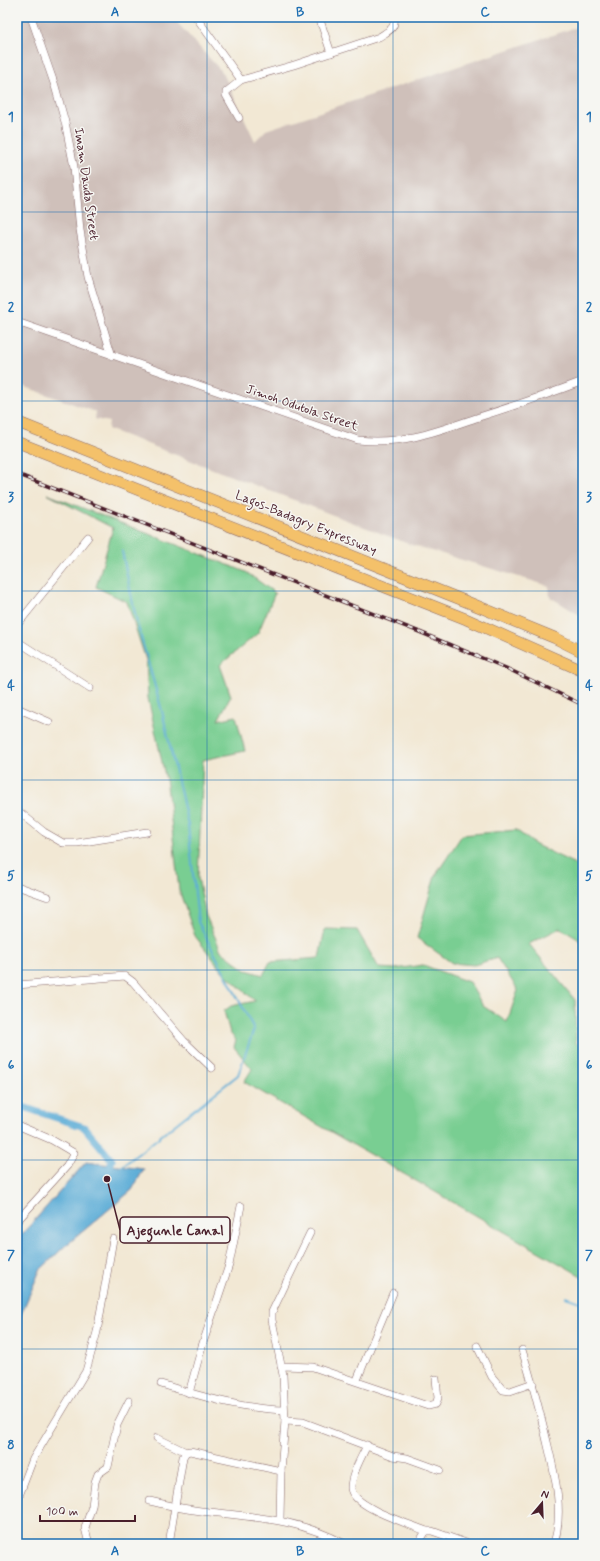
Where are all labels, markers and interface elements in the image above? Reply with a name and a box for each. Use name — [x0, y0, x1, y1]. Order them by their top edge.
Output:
text: A — [111, 4, 119, 21]
text: B — [296, 4, 305, 21]
text: C — [480, 4, 490, 21]
text: 1 — [8, 109, 14, 126]
text: 1 — [586, 109, 592, 126]
street label: Imam Dauda Street — [70, 127, 102, 241]
text: 2 — [8, 299, 15, 316]
text: 2 — [586, 299, 593, 316]
street label: Jimoh Odutola Street — [244, 381, 361, 435]
street label: Lagos-Badagry Expressway — [232, 487, 379, 561]
text: 3 — [8, 489, 14, 506]
text: 3 — [586, 489, 592, 506]
text: 4 — [7, 678, 15, 695]
text: 4 — [585, 678, 593, 695]
text: 5 — [7, 868, 15, 885]
text: 5 — [585, 868, 593, 885]
text: 6 — [8, 1057, 15, 1074]
text: 6 — [586, 1057, 593, 1074]
callout: Ajegunle Canal — [120, 1217, 230, 1243]
text: Ajegunle Canal — [126, 1222, 224, 1243]
text: 7 — [7, 1247, 15, 1264]
text: 7 — [585, 1247, 593, 1264]
text: 8 — [7, 1437, 15, 1454]
text: 8 — [585, 1437, 593, 1454]
north arrow — [522, 1483, 562, 1523]
text: N — [539, 1487, 551, 1502]
scale bar — [40, 1497, 135, 1523]
text: 100 m — [46, 1504, 78, 1520]
text: A — [111, 1543, 119, 1560]
text: B — [296, 1543, 305, 1560]
text: C — [480, 1543, 490, 1560]

